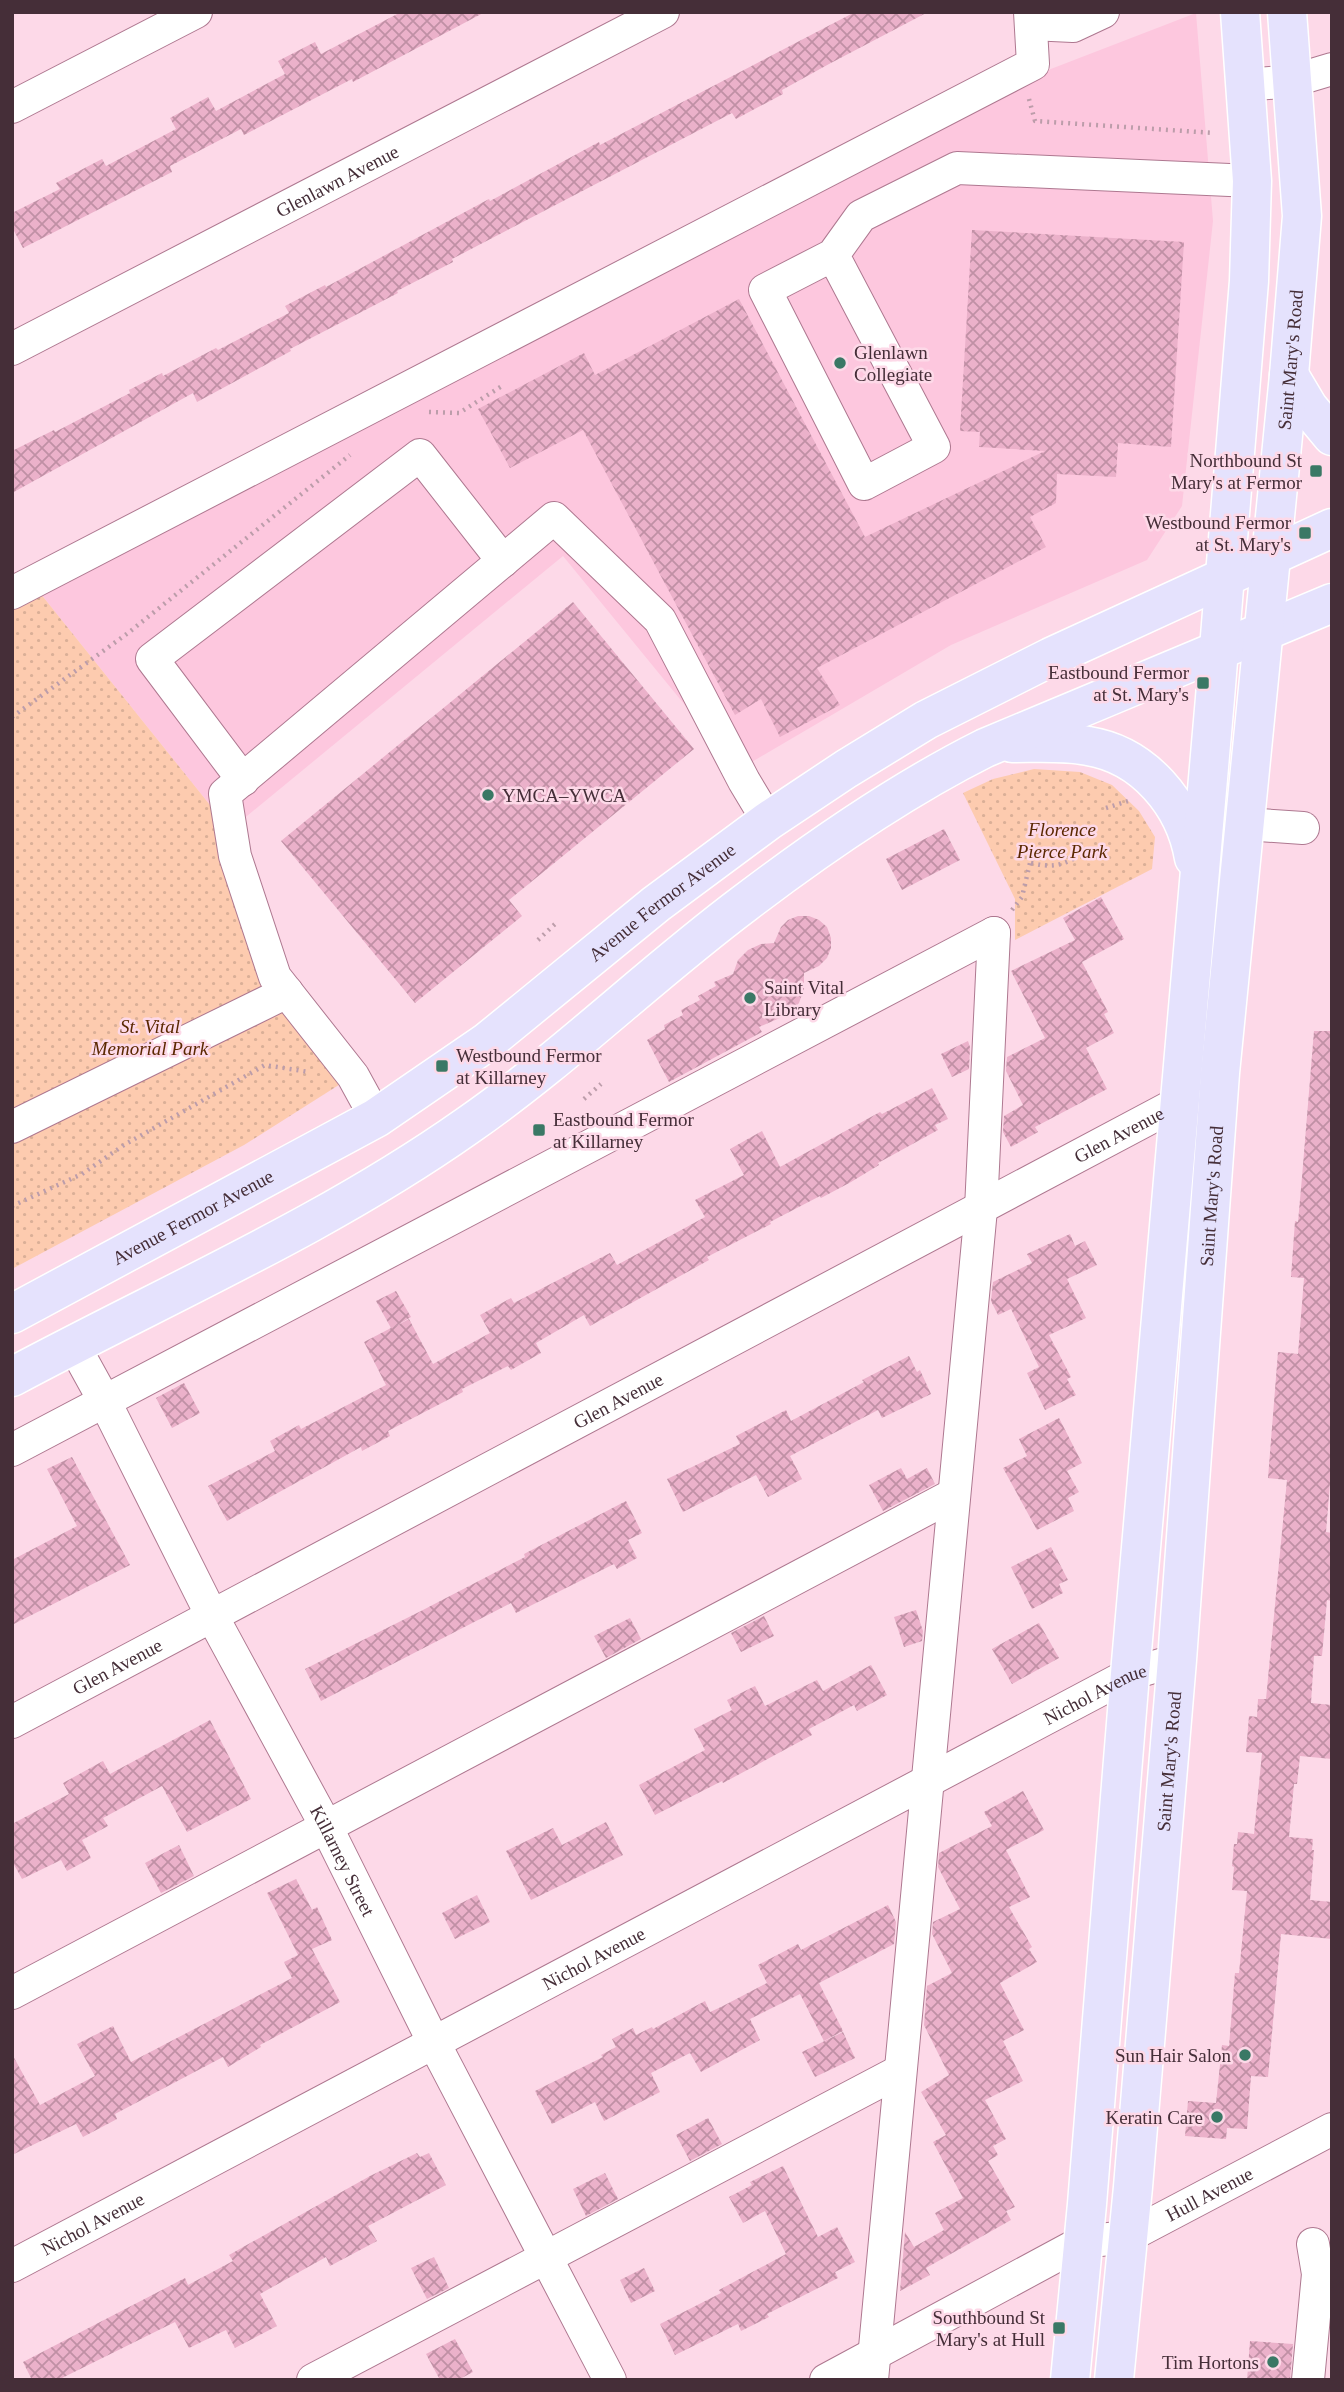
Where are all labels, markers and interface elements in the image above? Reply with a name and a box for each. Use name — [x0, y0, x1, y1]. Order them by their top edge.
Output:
street label: Glenlawn Avenue — [272, 141, 402, 222]
street label: Saint Mary's Road — [1274, 288, 1307, 431]
place label: Glenlawn Collegiate — [854, 342, 932, 385]
marker: Glenlawn Collegiate — [832, 355, 848, 371]
place label: Northbound St Mary's at Fermor — [1171, 450, 1303, 493]
marker: Northbound St Mary's at Fermor — [1308, 463, 1324, 479]
place label: Westbound Fermor at St. Mary's — [1145, 512, 1292, 555]
marker: Westbound Fermor at St. Mary's — [1297, 525, 1313, 541]
place label: Eastbound Fermor at St. Mary's — [1048, 662, 1190, 705]
marker: Eastbound Fermor at St. Mary's — [1195, 675, 1211, 691]
place label: YMCA–YWCA — [502, 785, 627, 806]
marker: YMCA–YWCA — [480, 787, 496, 803]
park label: Florence Pierce Park — [1016, 819, 1108, 862]
street label: Avenue Fermor Avenue — [585, 839, 739, 966]
place label: Saint Vital Library — [764, 977, 844, 1020]
marker: Saint Vital Library — [742, 990, 758, 1006]
park label: St. Vital Memorial Park — [91, 1016, 209, 1059]
place label: Westbound Fermor at Killarney — [456, 1045, 602, 1088]
marker: Westbound Fermor at Killarney — [434, 1058, 450, 1074]
street label: Glen Avenue — [1071, 1103, 1167, 1167]
place label: Eastbound Fermor at Killarney — [553, 1109, 695, 1152]
marker: Eastbound Fermor at Killarney — [531, 1122, 547, 1138]
street label: Saint Mary's Road — [1196, 1125, 1227, 1267]
street label: Avenue Fermor Avenue — [109, 1165, 277, 1269]
street label: Glen Avenue — [570, 1368, 667, 1433]
street label: Glen Avenue — [69, 1634, 166, 1699]
street label: Nichol Avenue — [1040, 1660, 1149, 1729]
street label: Saint Mary's Road — [1153, 1690, 1185, 1832]
street label: Killarney Street — [306, 1802, 379, 1920]
street label: Nichol Avenue — [539, 1923, 649, 1994]
place label: Sun Hair Salon — [1115, 2045, 1231, 2066]
marker: Sun Hair Salon — [1237, 2047, 1253, 2063]
place label: Keratin Care — [1105, 2107, 1203, 2128]
marker: Keratin Care — [1209, 2109, 1225, 2125]
street label: Hull Avenue — [1162, 2163, 1256, 2226]
street label: Nichol Avenue — [38, 2188, 148, 2260]
place label: Southbound St Mary's at Hull — [933, 2307, 1046, 2350]
marker: Southbound St Mary's at Hull — [1051, 2320, 1067, 2336]
place label: Tim Hortons — [1162, 2352, 1259, 2373]
marker: Tim Hortons — [1265, 2354, 1281, 2370]

